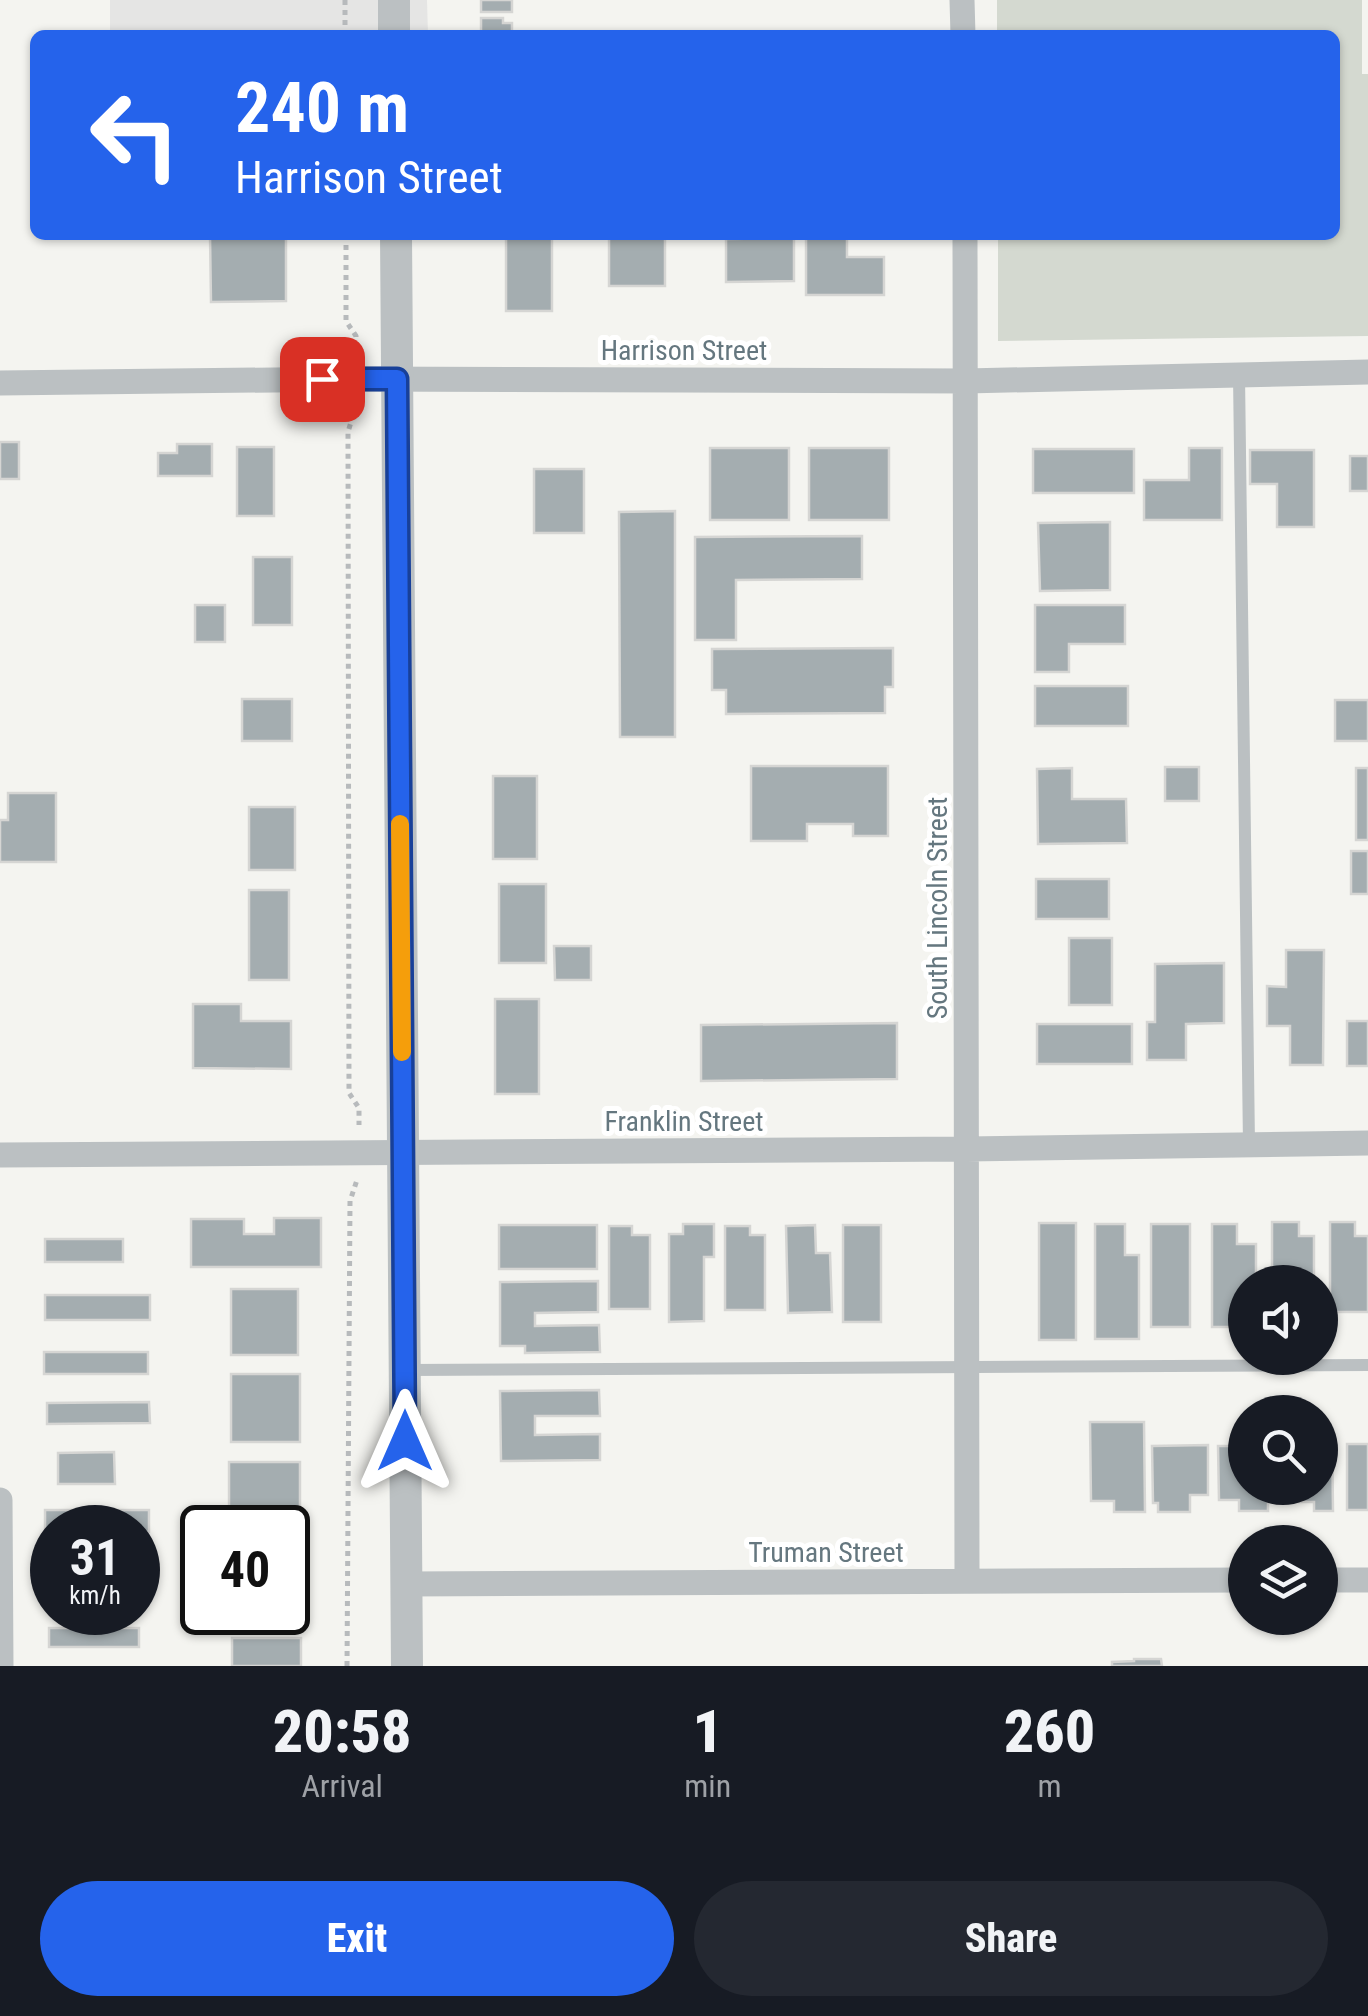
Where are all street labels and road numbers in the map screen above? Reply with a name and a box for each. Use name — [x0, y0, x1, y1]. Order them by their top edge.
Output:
street label: Harrison Street — [601, 334, 767, 367]
street label: South Lincoln Street — [921, 797, 954, 1019]
street label: Franklin Street — [604, 1105, 764, 1138]
street label: Truman Street — [748, 1536, 904, 1569]

